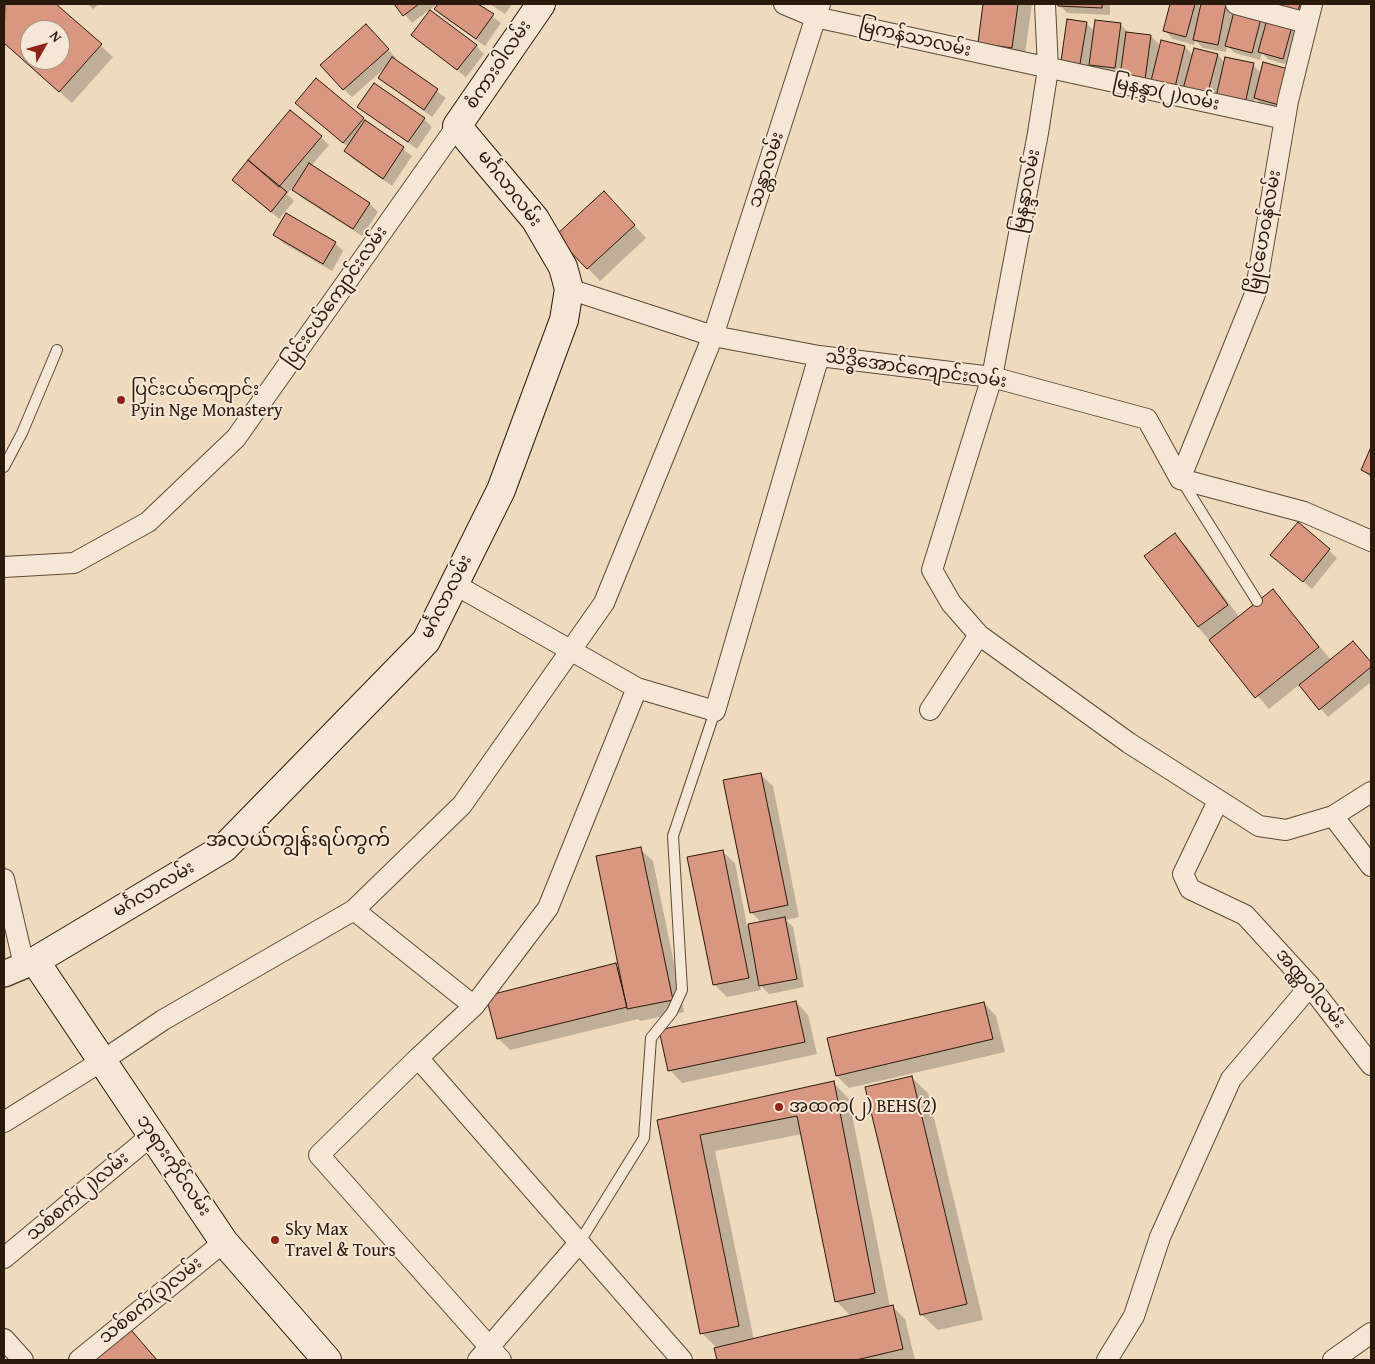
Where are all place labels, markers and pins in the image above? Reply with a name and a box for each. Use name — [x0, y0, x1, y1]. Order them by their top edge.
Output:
place label: ပြင်းငယ်ကျောင်း Pyin Nge Monastery — [131, 379, 283, 422]
marker: ပြင်းငယ်ကျောင်း Pyin Nge Monastery — [115, 394, 127, 406]
place label: အထက(၂) BEHS(2) — [789, 1096, 937, 1118]
marker: အထက(၂) BEHS(2) — [773, 1101, 785, 1113]
place label: Sky Max Travel & Tours — [285, 1219, 396, 1262]
marker: Sky Max Travel & Tours — [269, 1234, 281, 1246]

